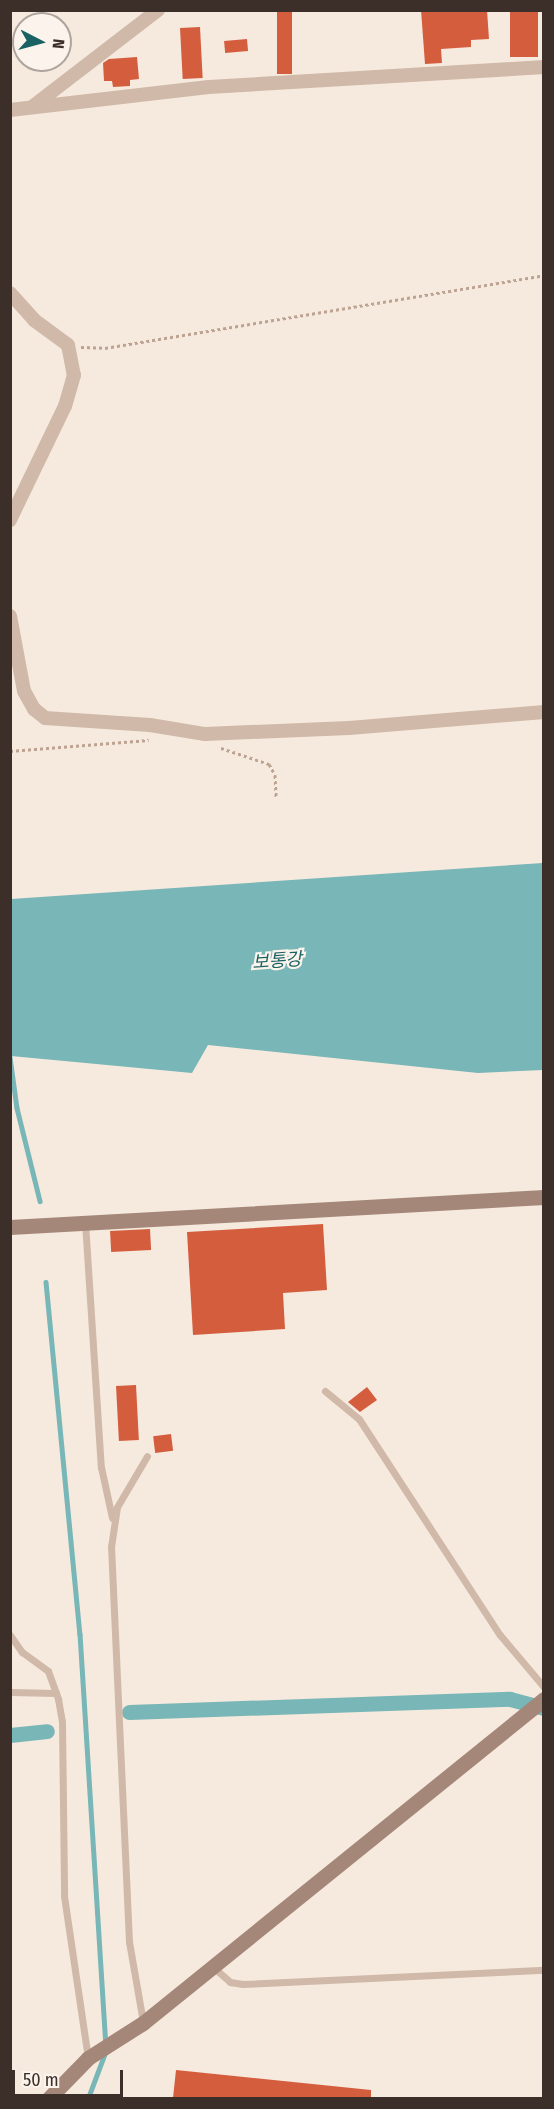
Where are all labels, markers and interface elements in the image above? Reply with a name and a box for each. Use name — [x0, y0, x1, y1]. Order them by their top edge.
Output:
north arrow — [12, 12, 72, 72]
text: N — [48, 38, 68, 49]
water label: 보통강 — [251, 948, 303, 974]
scale bar — [15, 2058, 126, 2096]
text: 50 m — [23, 2069, 59, 2091]

